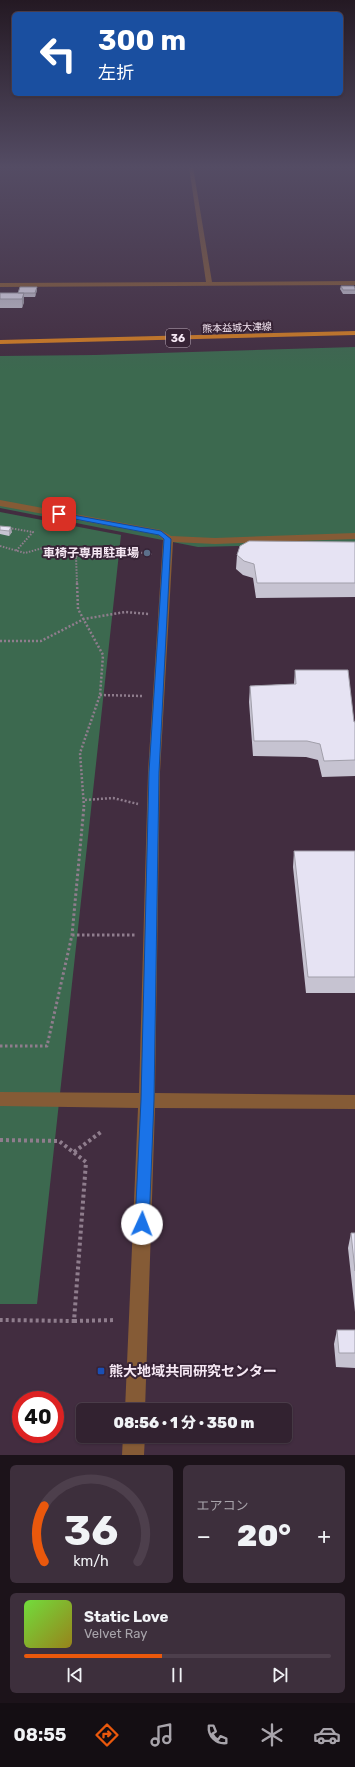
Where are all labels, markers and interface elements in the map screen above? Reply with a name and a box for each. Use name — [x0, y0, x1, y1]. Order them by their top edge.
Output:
text: 300 m — [98, 24, 186, 57]
icon: left — [32, 28, 84, 80]
text: 左折 — [98, 62, 134, 84]
street label: 熊本益城大津線 — [202, 321, 272, 335]
road number: 36 — [166, 329, 190, 347]
pin — [42, 497, 76, 531]
icon: arrive — [48, 503, 70, 525]
place label: 車椅子専用駐車場 — [43, 546, 139, 560]
marker: 車椅子専用駐車場 — [142, 548, 152, 558]
position arrow — [121, 1203, 163, 1245]
place label: 熊大地域共同研究センター — [109, 1363, 277, 1380]
marker: 熊大地域共同研究センター — [96, 1366, 106, 1376]
speed limit sign: 40 — [12, 1391, 64, 1443]
text: 08:56 · 1 分 · 350 m — [113, 1414, 255, 1432]
text: エアコン — [197, 1498, 249, 1513]
text: 36 — [64, 1506, 118, 1555]
text: 20° — [237, 1518, 291, 1554]
text: − — [197, 1523, 211, 1550]
text: + — [317, 1523, 331, 1550]
text: km/h — [73, 1553, 109, 1570]
text: Static Love — [84, 1608, 168, 1626]
text: Velvet Ray — [84, 1626, 147, 1641]
icon: previous — [64, 1664, 86, 1686]
icon: pause — [166, 1664, 188, 1686]
icon: next — [269, 1664, 291, 1686]
icon: directions — [93, 1721, 121, 1749]
icon: music — [148, 1721, 176, 1749]
icon: phone — [203, 1721, 231, 1749]
icon: climate — [258, 1721, 286, 1749]
icon: car — [313, 1721, 341, 1749]
text: 08:55 — [14, 1724, 66, 1746]

